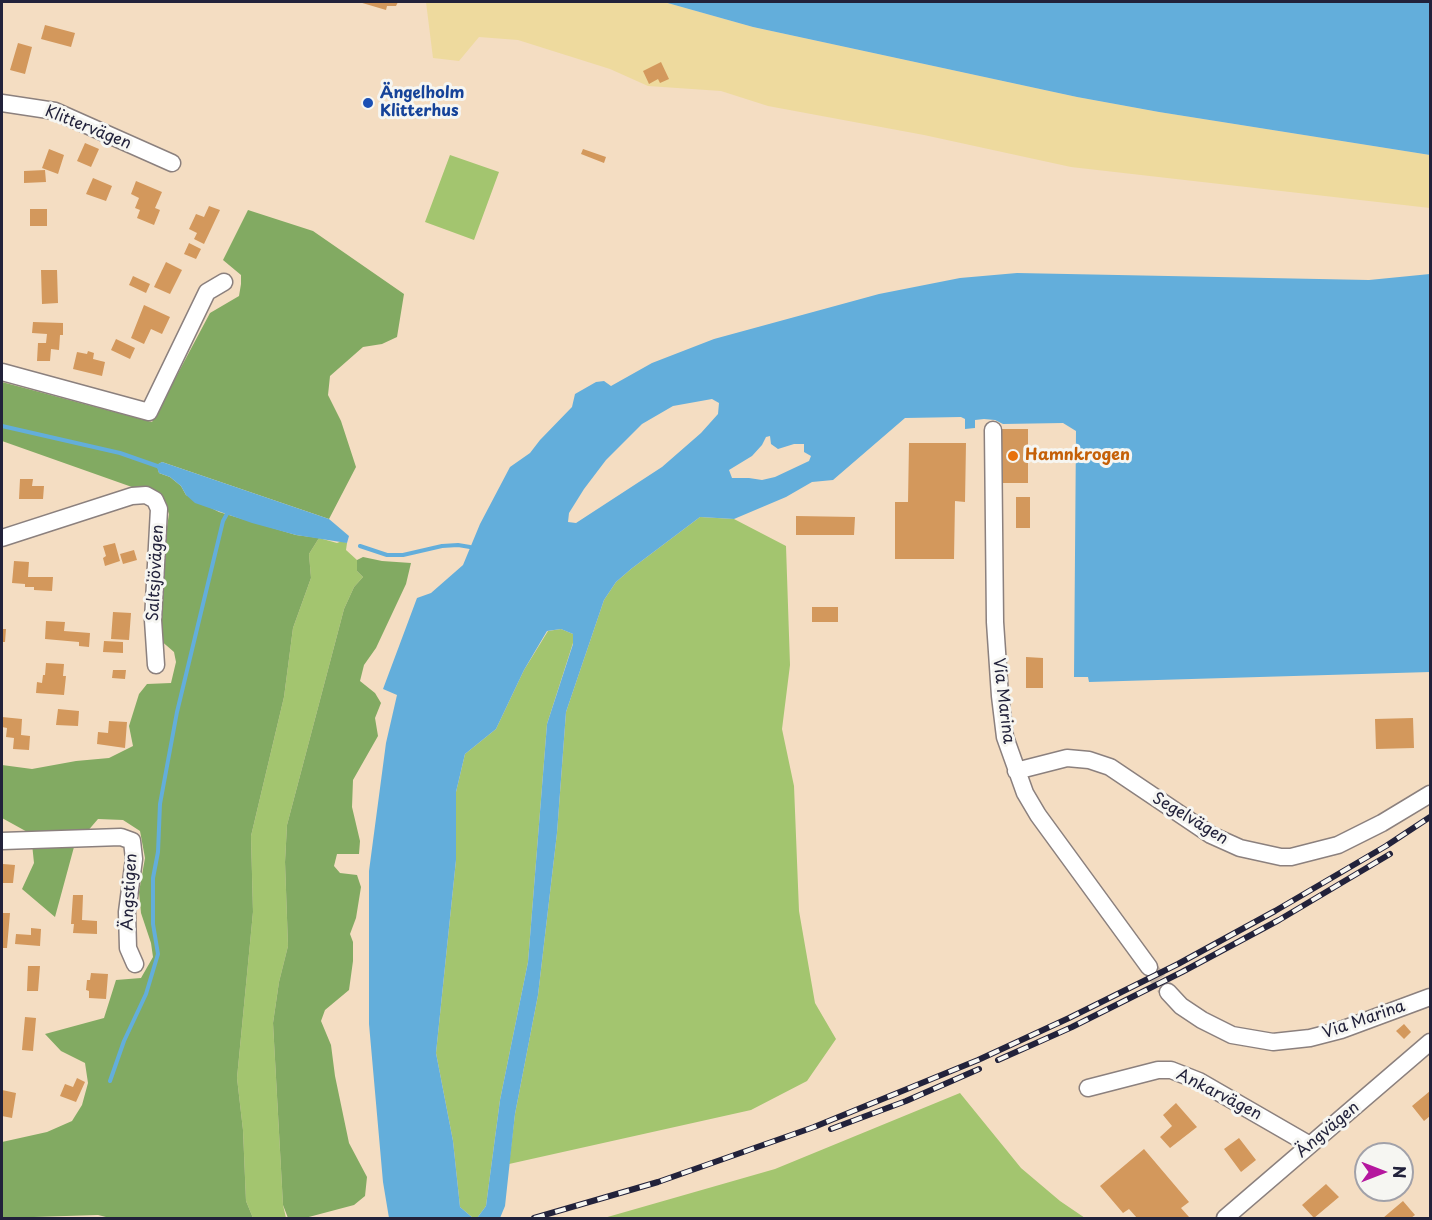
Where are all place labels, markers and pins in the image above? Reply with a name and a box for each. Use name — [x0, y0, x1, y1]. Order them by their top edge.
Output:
place label: Ängelholm Klitterhus — [380, 84, 465, 122]
marker: Ängelholm Klitterhus — [361, 96, 375, 110]
place label: Hamnkrogen — [1025, 446, 1130, 466]
marker: Hamnkrogen — [1006, 449, 1020, 463]

